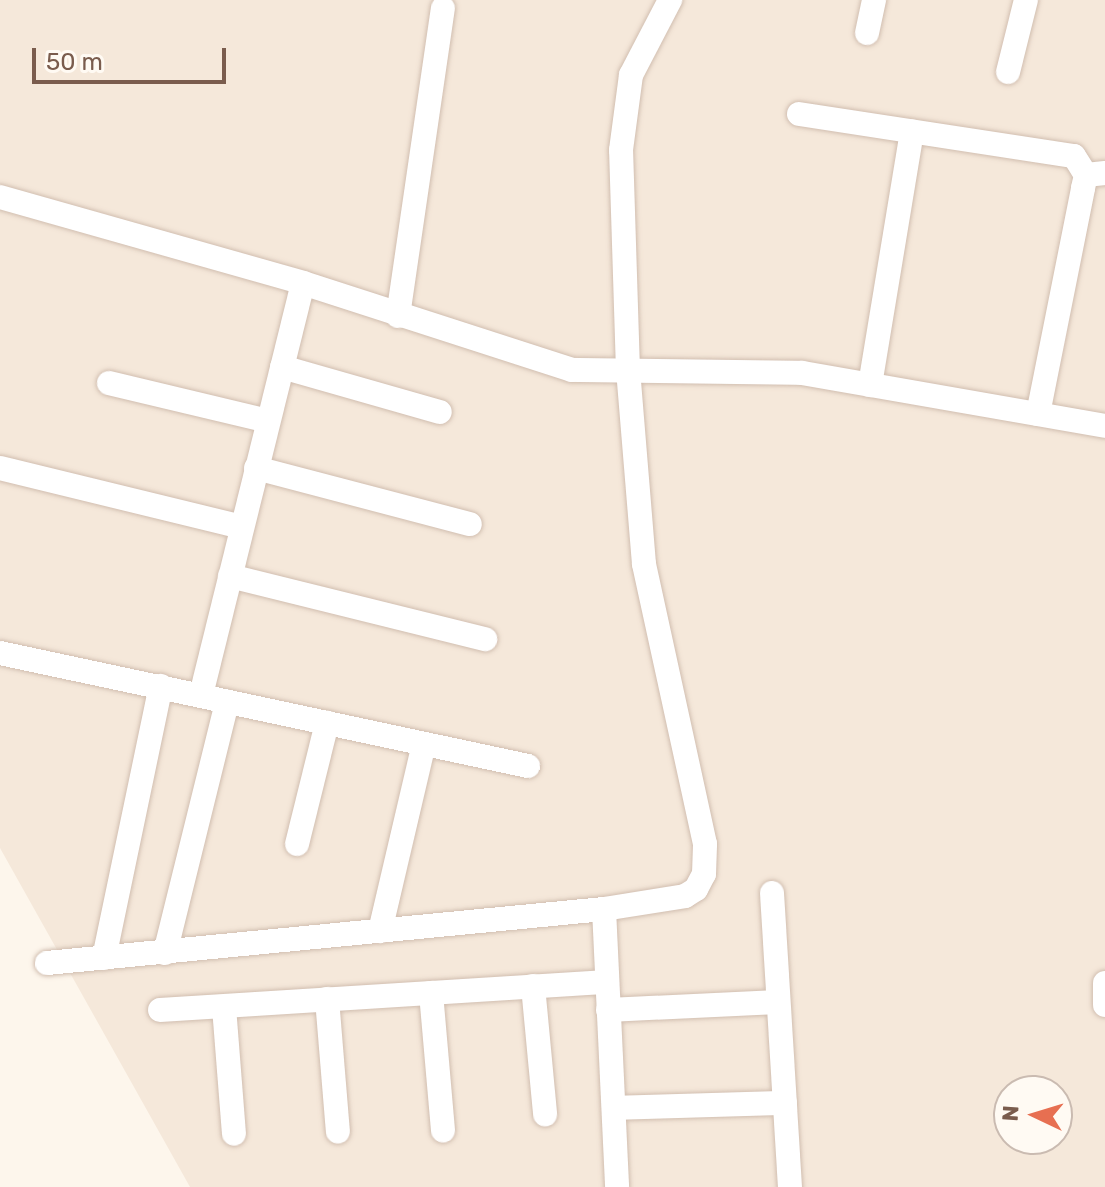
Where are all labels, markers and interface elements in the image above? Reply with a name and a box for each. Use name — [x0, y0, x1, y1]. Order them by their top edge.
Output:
scale bar — [36, 32, 230, 82]
text: 50 m — [46, 48, 103, 76]
north arrow — [993, 1075, 1073, 1155]
text: N — [997, 1105, 1025, 1122]

